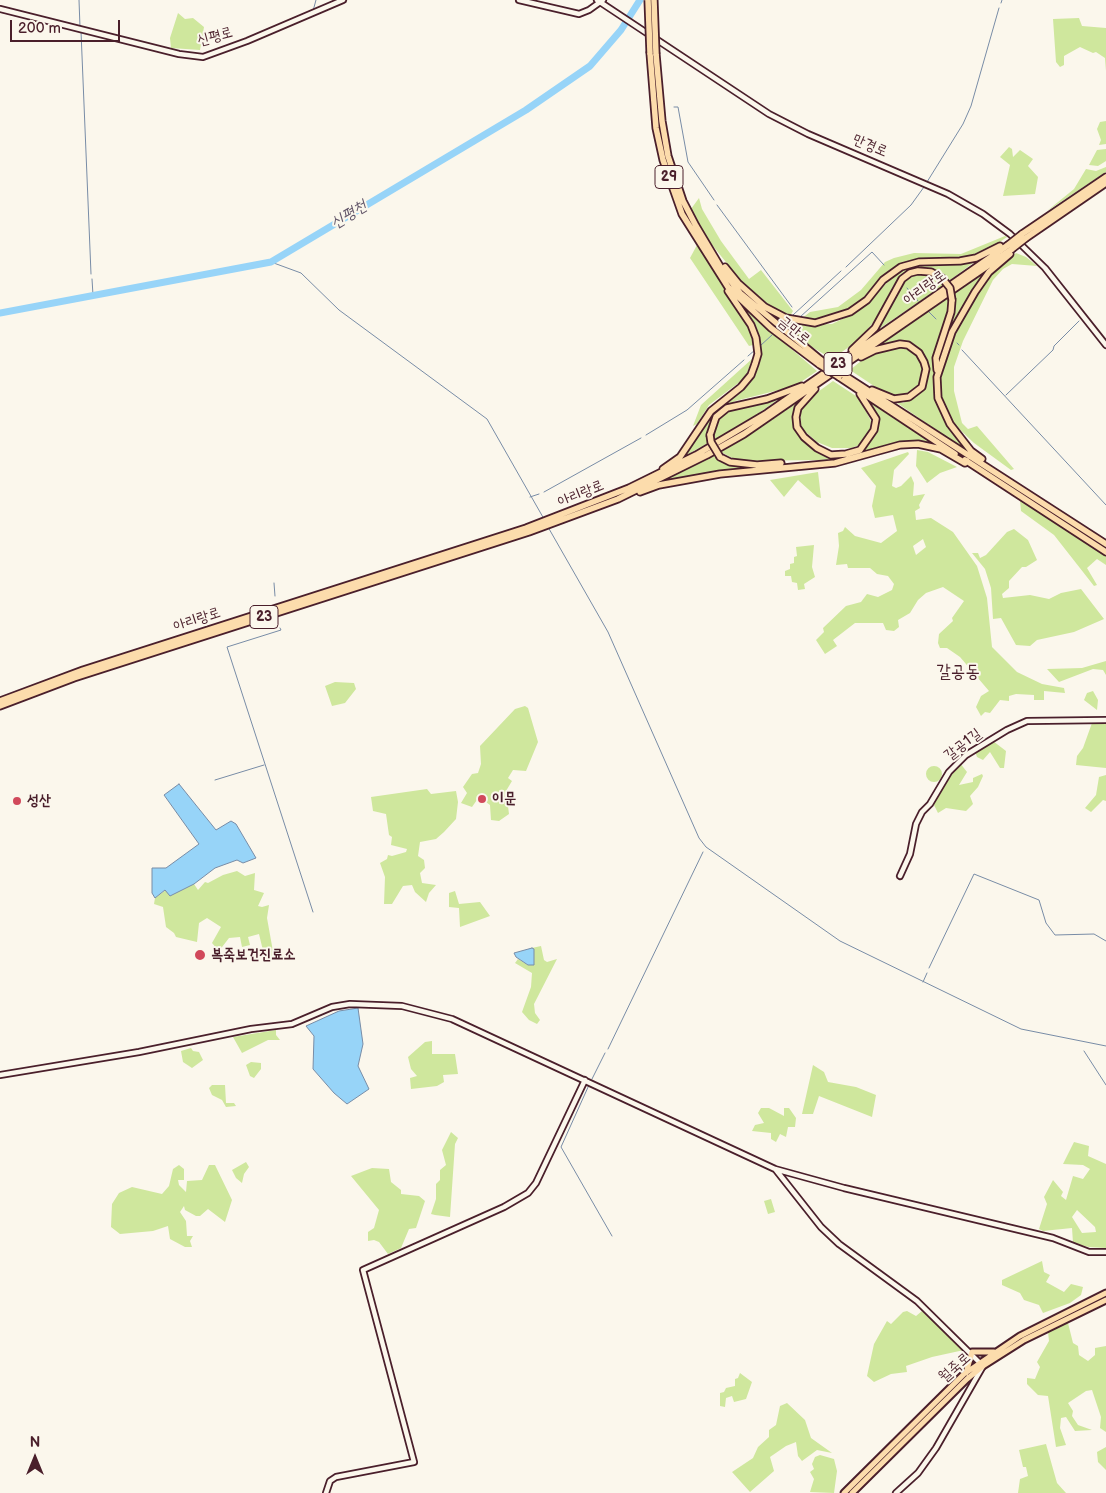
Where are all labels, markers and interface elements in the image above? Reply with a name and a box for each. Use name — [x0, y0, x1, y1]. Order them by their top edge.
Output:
scale bar — [12, 10, 122, 42]
text: 200 m — [18, 19, 61, 38]
street label: 신평로 — [195, 24, 235, 50]
street label: 만경로 — [850, 131, 890, 161]
road number: 29 — [655, 166, 683, 188]
water label: 신평천 — [328, 197, 370, 233]
street label: 아리랑로 — [900, 267, 950, 309]
street label: 금만로 — [774, 313, 814, 349]
road number: 23 — [824, 352, 852, 376]
street label: 아리랑로 — [555, 477, 607, 511]
street label: 아리랑로 — [171, 604, 223, 636]
road number: 23 — [250, 606, 278, 628]
district label: 갈공동 — [936, 661, 980, 683]
street label: 갈공1길 — [941, 725, 985, 765]
place label: 이문 — [492, 790, 516, 808]
place label: 성산 — [27, 792, 51, 810]
marker: 이문 — [476, 793, 488, 805]
marker: 성산 — [11, 795, 23, 807]
place label: 복죽보건진료소 — [211, 946, 295, 964]
marker: 복죽보건진료소 — [193, 948, 207, 962]
street label: 월죽로 — [935, 1349, 975, 1387]
north arrow — [10, 1433, 60, 1483]
text: N — [30, 1434, 40, 1451]

